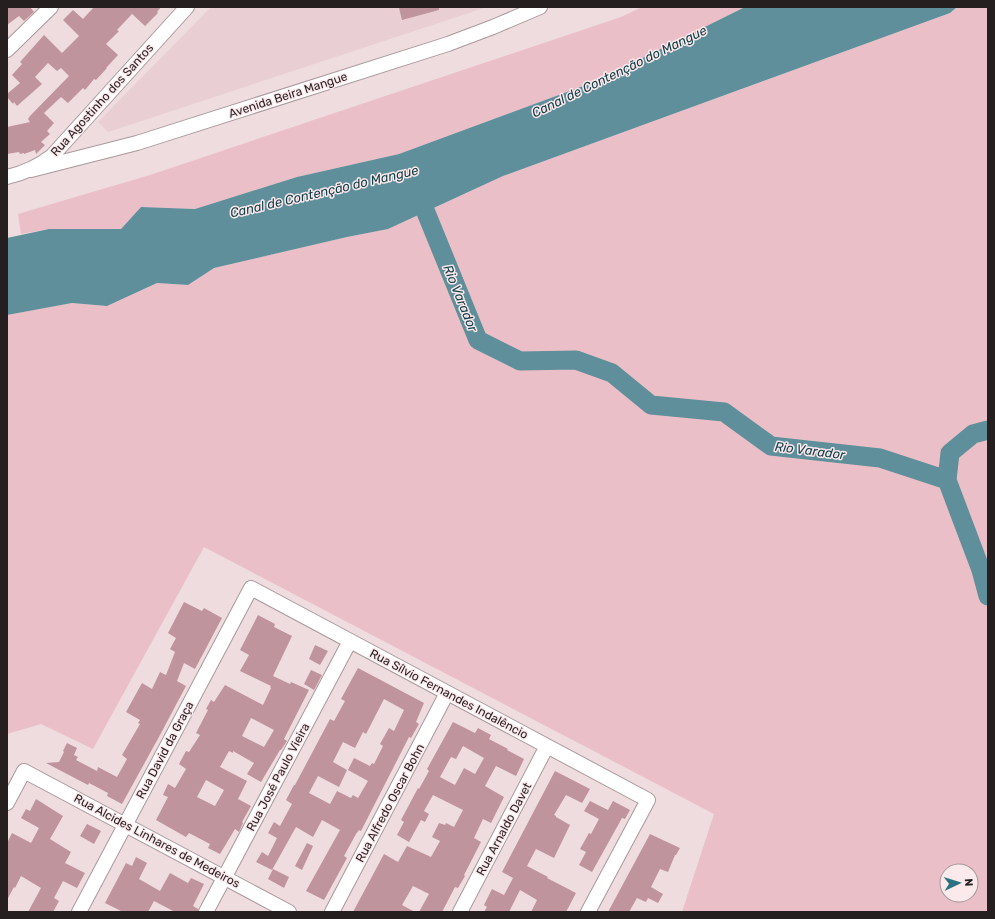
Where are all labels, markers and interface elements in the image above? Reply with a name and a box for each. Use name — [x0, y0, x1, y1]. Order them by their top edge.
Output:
water label: Canal de Contenção do Mangue — [529, 22, 710, 121]
street label: Rua Agostinho dos Santos — [48, 41, 156, 159]
street label: Avenida Beira Mangue — [227, 69, 349, 121]
water label: Canal de Contenção do Mangue — [228, 162, 420, 221]
water label: Rio Varador — [440, 263, 481, 335]
water label: Rio Varador — [774, 439, 847, 462]
street label: Rua Sílvio Fernandes Indalêncio — [367, 646, 531, 742]
street label: Rua David da Graça — [133, 699, 197, 801]
street label: Rua José Paulo Vieira — [244, 721, 312, 833]
street label: Rua Alfredo Oscar Bohn — [353, 741, 427, 865]
street label: Rua Arnaldo Davet — [474, 780, 535, 878]
street label: Rua Alcides Linhares de Medeiros — [72, 791, 242, 891]
north arrow — [939, 863, 979, 903]
text: N — [962, 878, 975, 887]

